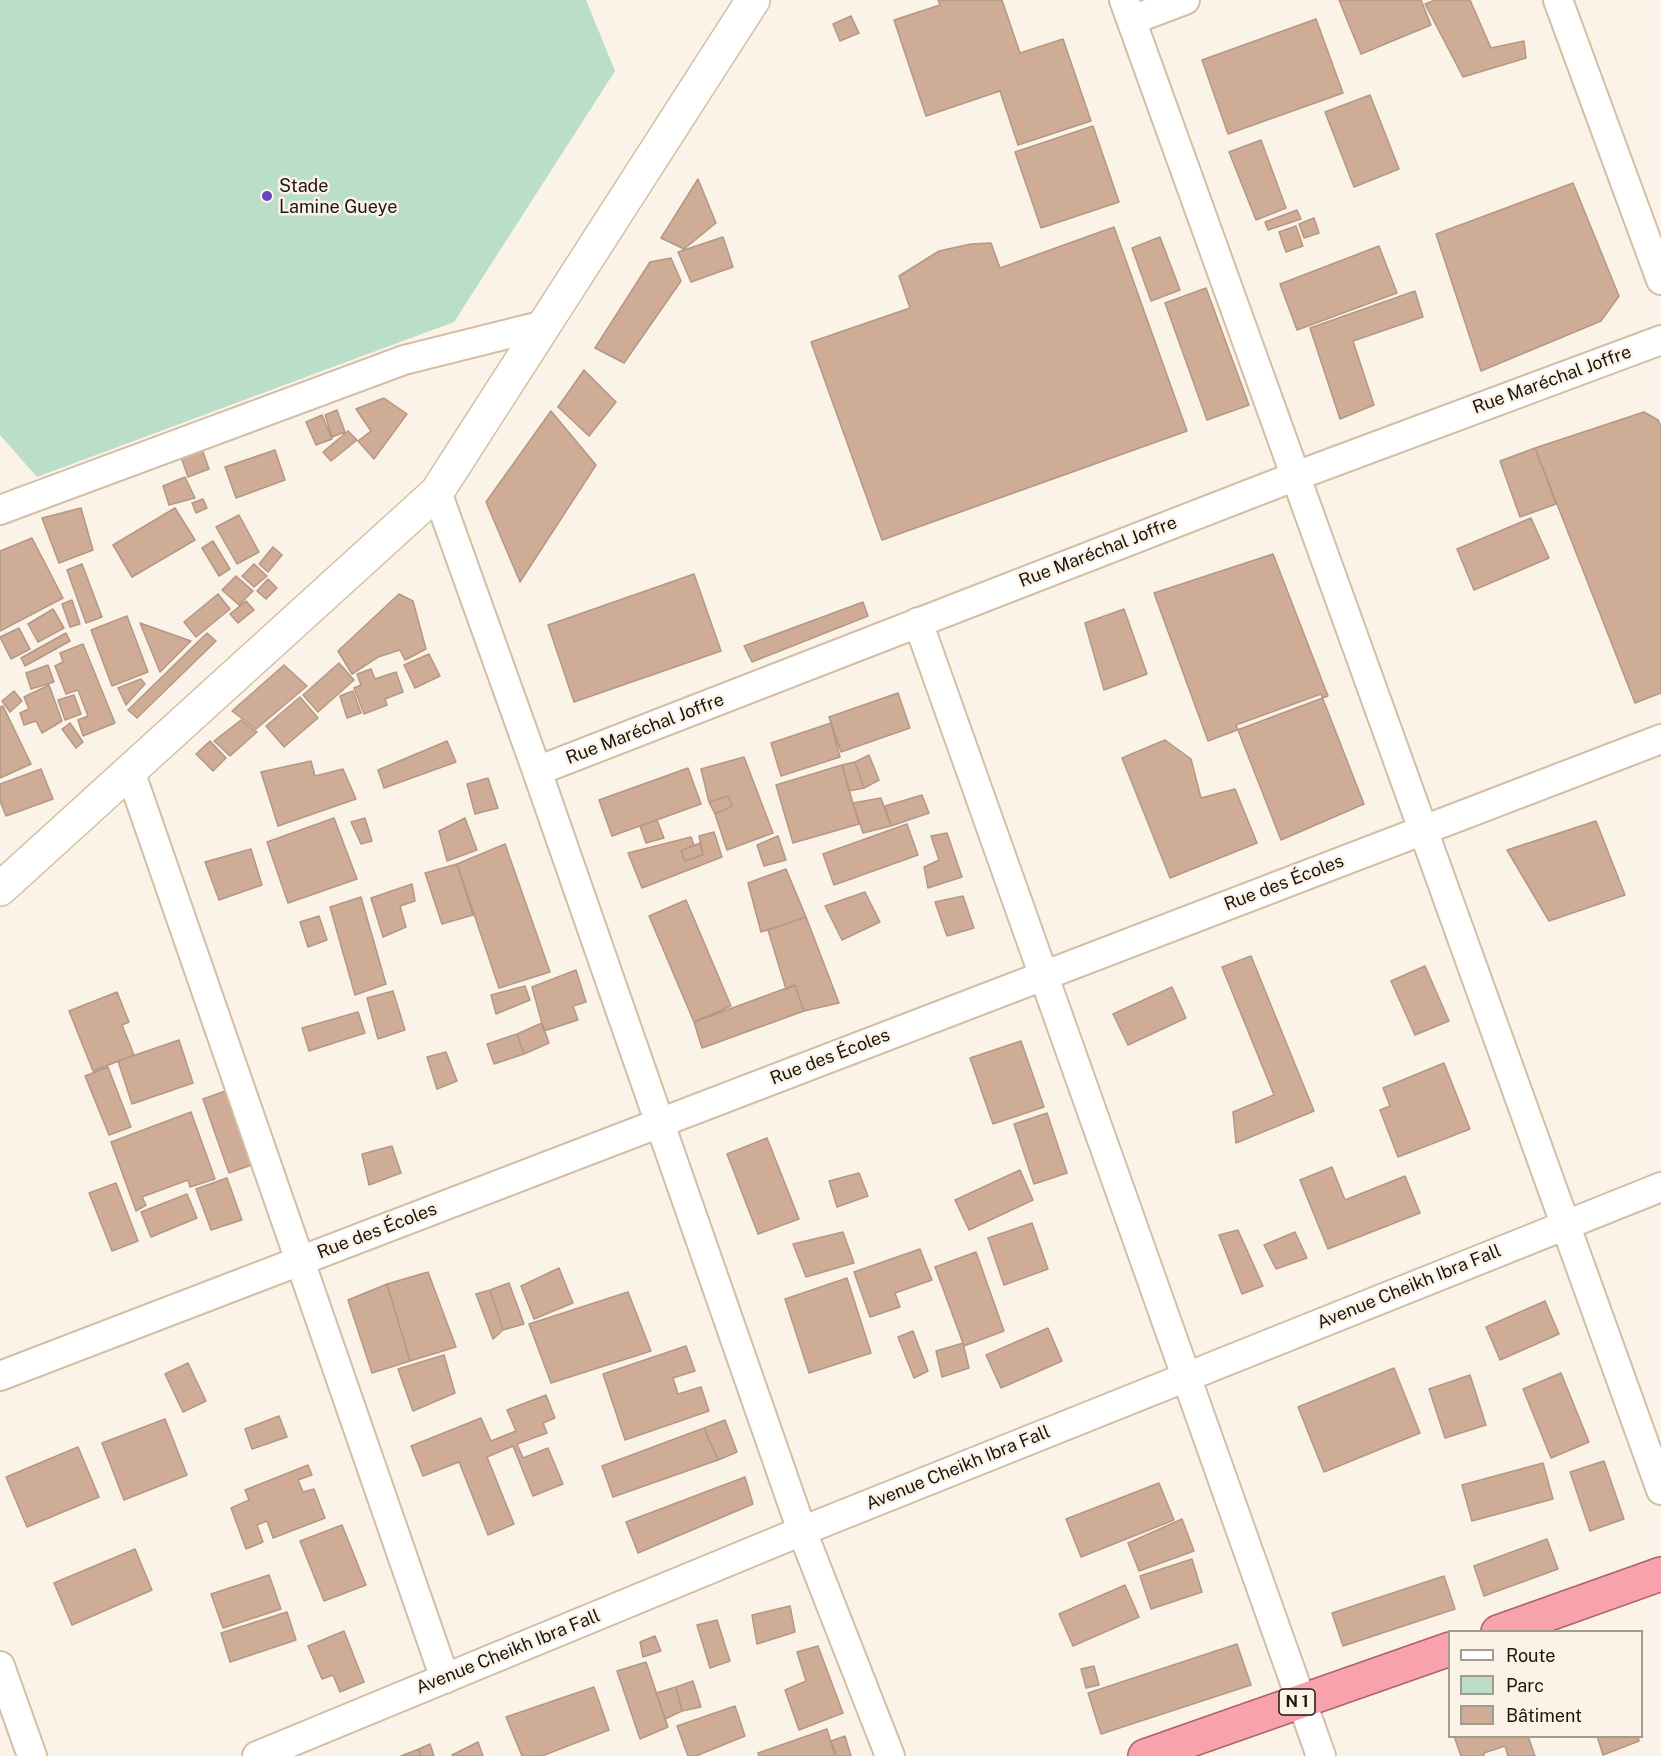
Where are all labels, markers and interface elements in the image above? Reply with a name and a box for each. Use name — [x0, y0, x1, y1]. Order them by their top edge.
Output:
place label: Stade Lamine Gueye — [279, 175, 398, 218]
marker: Stade Lamine Gueye — [260, 189, 274, 203]
street label: Rue Maréchal Joffre — [1470, 341, 1634, 419]
street label: Rue Maréchal Joffre — [1016, 512, 1180, 592]
street label: Rue Maréchal Joffre — [563, 689, 727, 769]
street label: Rue des Écoles — [1221, 850, 1347, 916]
street label: Rue des Écoles — [767, 1024, 893, 1090]
street label: Rue des Écoles — [314, 1198, 440, 1264]
street label: Avenue Cheikh Ibra Fall — [1314, 1240, 1504, 1334]
street label: Avenue Cheikh Ibra Fall — [863, 1421, 1053, 1515]
street label: Avenue Cheikh Ibra Fall — [413, 1605, 603, 1699]
legend — [1448, 1630, 1643, 1738]
text: Route — [1506, 1645, 1555, 1666]
text: Parc — [1506, 1675, 1544, 1696]
road number: N 1 — [1279, 1689, 1315, 1715]
text: Bâtiment — [1506, 1705, 1582, 1726]

